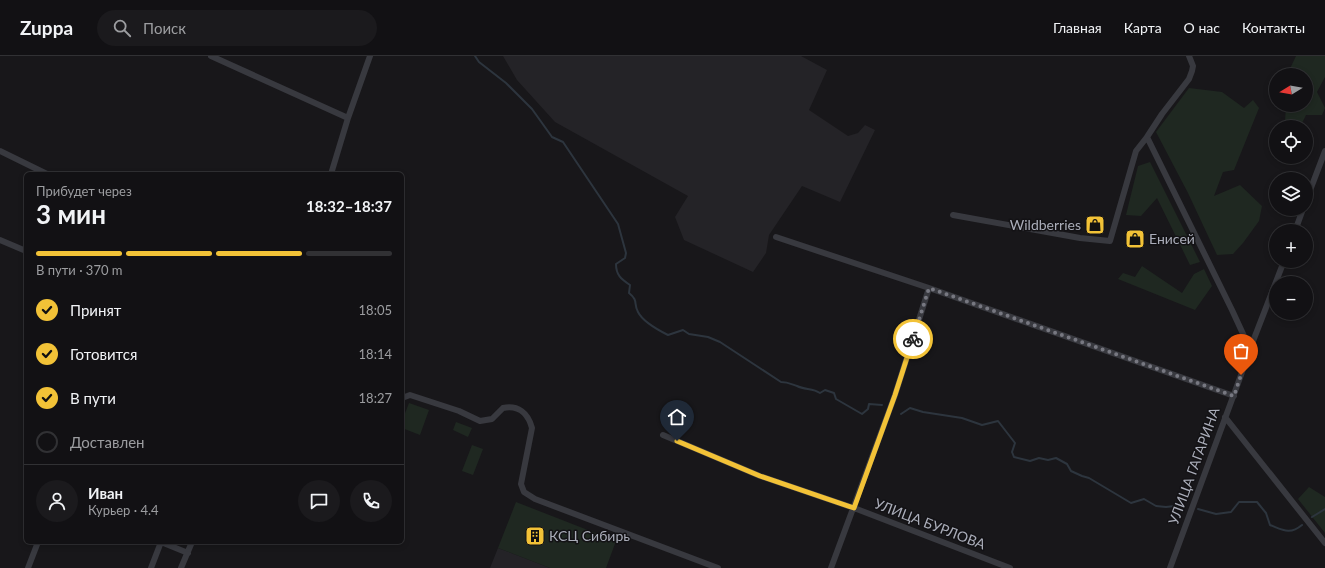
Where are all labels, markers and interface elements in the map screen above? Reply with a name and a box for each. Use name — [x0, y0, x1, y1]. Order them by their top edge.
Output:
search box — [97, 10, 377, 46]
text: Zuppa — [20, 16, 73, 39]
icon: search — [111, 17, 133, 39]
text: Поиск — [143, 19, 186, 37]
text: Главная — [1053, 19, 1102, 36]
text: Карта — [1124, 19, 1162, 36]
text: О нас — [1184, 19, 1220, 36]
text: Контакты — [1242, 19, 1305, 36]
north arrow — [1269, 68, 1313, 112]
map controls — [1269, 68, 1313, 320]
button: locate — [1269, 120, 1313, 164]
button: layers — [1269, 172, 1313, 216]
text: Прибудет через — [36, 183, 132, 199]
text: 18:32–18:37 — [306, 197, 392, 215]
text: 3 мин — [36, 198, 106, 230]
shop icon: Wildberries — [1084, 214, 1106, 236]
place label: Wildberries — [1010, 216, 1081, 233]
button: + — [1269, 224, 1313, 268]
shop icon: Енисей — [1124, 228, 1146, 250]
place label: Енисей — [1149, 230, 1195, 247]
text: В пути · 370 m — [36, 262, 122, 278]
button: − — [1269, 276, 1313, 320]
icon: check — [36, 299, 58, 321]
text: Принят — [70, 301, 121, 319]
text: 18:05 — [359, 302, 392, 318]
courier — [893, 319, 933, 359]
icon: bike — [902, 328, 924, 350]
pin — [1224, 334, 1258, 375]
icon: bag — [1230, 340, 1252, 362]
icon: check — [36, 343, 58, 365]
text: Готовится — [70, 345, 137, 363]
text: 18:14 — [359, 346, 392, 362]
icon: check — [36, 387, 58, 409]
text: В пути — [70, 389, 116, 407]
text: 18:27 — [359, 390, 392, 406]
pin — [660, 400, 694, 441]
street label: УЛИЦА ГАГАРИНА — [1164, 404, 1223, 527]
icon: home — [666, 406, 688, 428]
text: Доставлен — [70, 433, 145, 451]
button: person — [36, 480, 78, 522]
button: chat — [298, 480, 340, 522]
button: phone — [350, 480, 392, 522]
text: Иван — [88, 484, 123, 502]
street label: УЛИЦА БУРЛОВА — [872, 495, 989, 553]
text: Курьер · 4.4 — [88, 502, 159, 518]
building icon: КСЦ Сибирь — [524, 525, 546, 547]
place label: КСЦ Сибирь — [549, 527, 630, 544]

